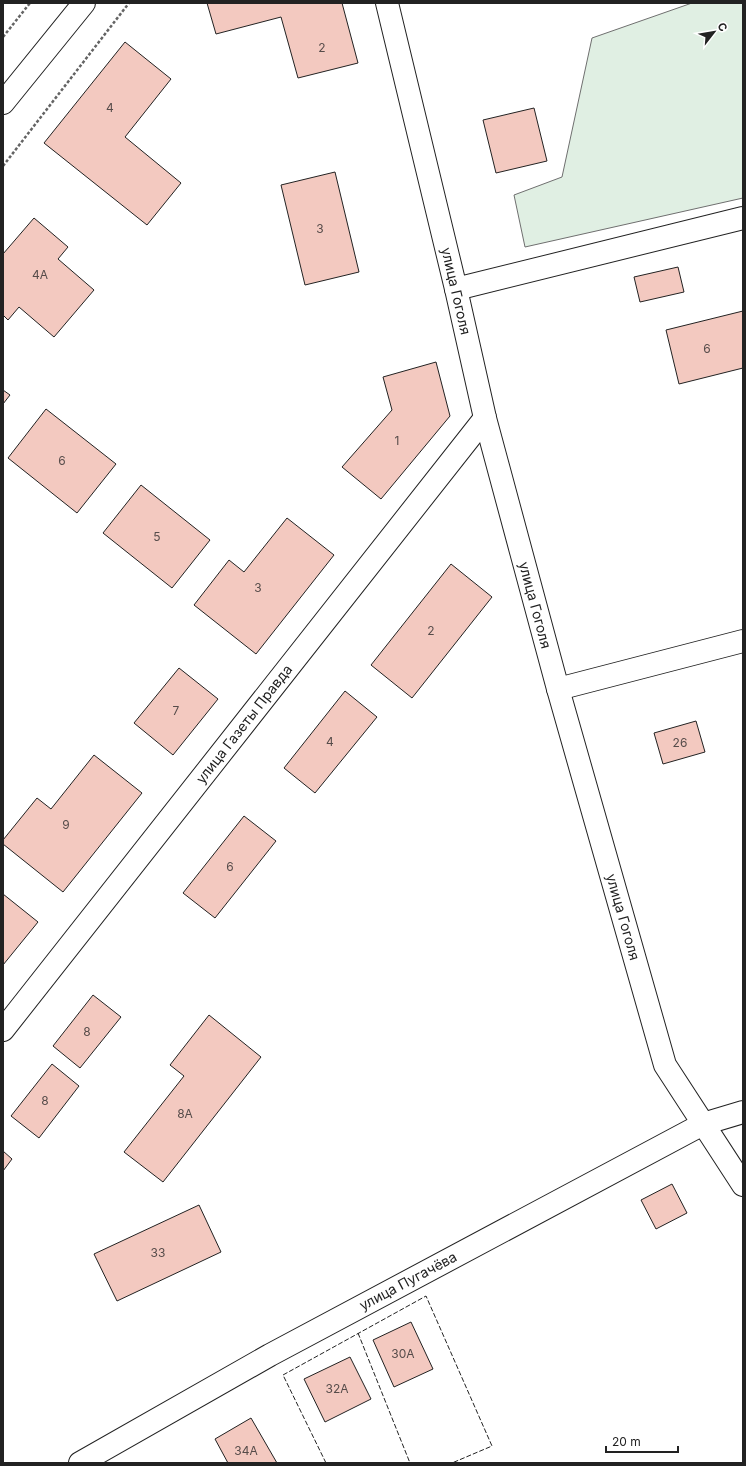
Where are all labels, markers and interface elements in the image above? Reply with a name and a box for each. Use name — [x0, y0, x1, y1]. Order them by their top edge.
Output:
north arrow — [694, 12, 734, 52]
text: С — [714, 20, 731, 34]
house number: 2 — [318, 40, 326, 55]
house number: 4 — [106, 100, 114, 115]
house number: 3 — [316, 221, 324, 236]
street label: улица Гоголя — [438, 246, 475, 336]
house number: 4А — [32, 267, 48, 282]
house number: 6 — [703, 341, 711, 356]
house number: 1 — [395, 433, 399, 448]
house number: 6 — [58, 453, 66, 468]
house number: 5 — [153, 529, 161, 544]
street label: улица Гоголя — [516, 560, 555, 650]
house number: 3 — [254, 580, 262, 595]
house number: 2 — [427, 623, 435, 638]
street label: улица Газеты Правда — [192, 661, 295, 787]
house number: 7 — [173, 703, 180, 718]
house number: 4 — [326, 734, 334, 749]
house number: 26 — [673, 735, 687, 750]
house number: 9 — [62, 817, 70, 832]
house number: 6 — [226, 859, 234, 874]
street label: улица Гоголя — [603, 872, 644, 962]
house number: 8 — [83, 1024, 91, 1039]
house number: 8 — [41, 1093, 49, 1108]
house number: 8А — [177, 1106, 193, 1121]
house number: 33 — [151, 1245, 165, 1260]
street label: улица Пугачёва — [356, 1248, 459, 1313]
house number: 30А — [391, 1346, 415, 1361]
house number: 32А — [325, 1381, 349, 1396]
scale bar — [606, 1428, 678, 1454]
text: 20 m — [612, 1434, 641, 1449]
house number: 34А — [234, 1443, 258, 1458]

